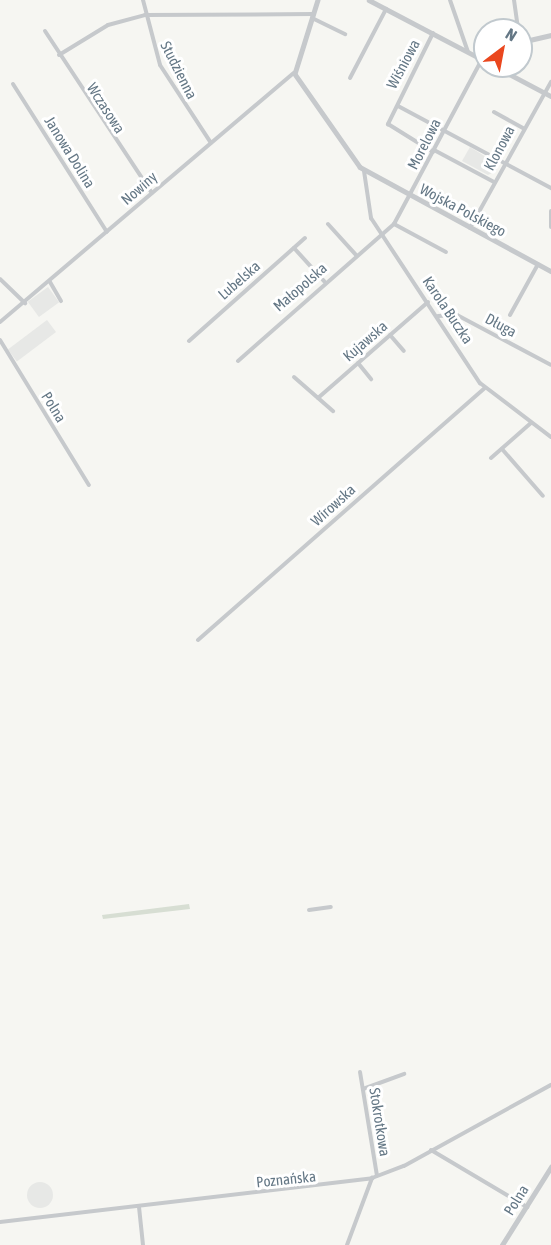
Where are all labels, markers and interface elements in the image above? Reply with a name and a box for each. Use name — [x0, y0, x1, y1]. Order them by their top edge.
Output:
north arrow — [473, 18, 533, 78]
text: N — [503, 24, 520, 45]
street label: Wiśniowa — [383, 36, 423, 92]
street label: Studzienna — [157, 38, 201, 102]
street label: Wczasowa — [83, 79, 129, 137]
street label: Janowa Dolina — [41, 113, 99, 191]
street label: Morelowa — [404, 115, 444, 173]
street label: Klonowa — [480, 123, 518, 173]
street label: Nowiny — [117, 168, 161, 208]
street label: Wojska Polskiego — [417, 180, 509, 240]
street label: Lubelska — [214, 257, 264, 303]
street label: Małopolska — [270, 259, 330, 315]
street label: Karola Buczka — [419, 273, 477, 347]
street label: Długa — [482, 309, 520, 341]
street label: Kujawska — [339, 317, 391, 365]
street label: Polna — [38, 388, 70, 426]
street label: Wirowska — [307, 480, 359, 530]
street label: Stokrotkowa — [366, 1087, 394, 1157]
street label: Poznańska — [255, 1167, 317, 1191]
street label: Polna — [500, 1181, 532, 1219]

